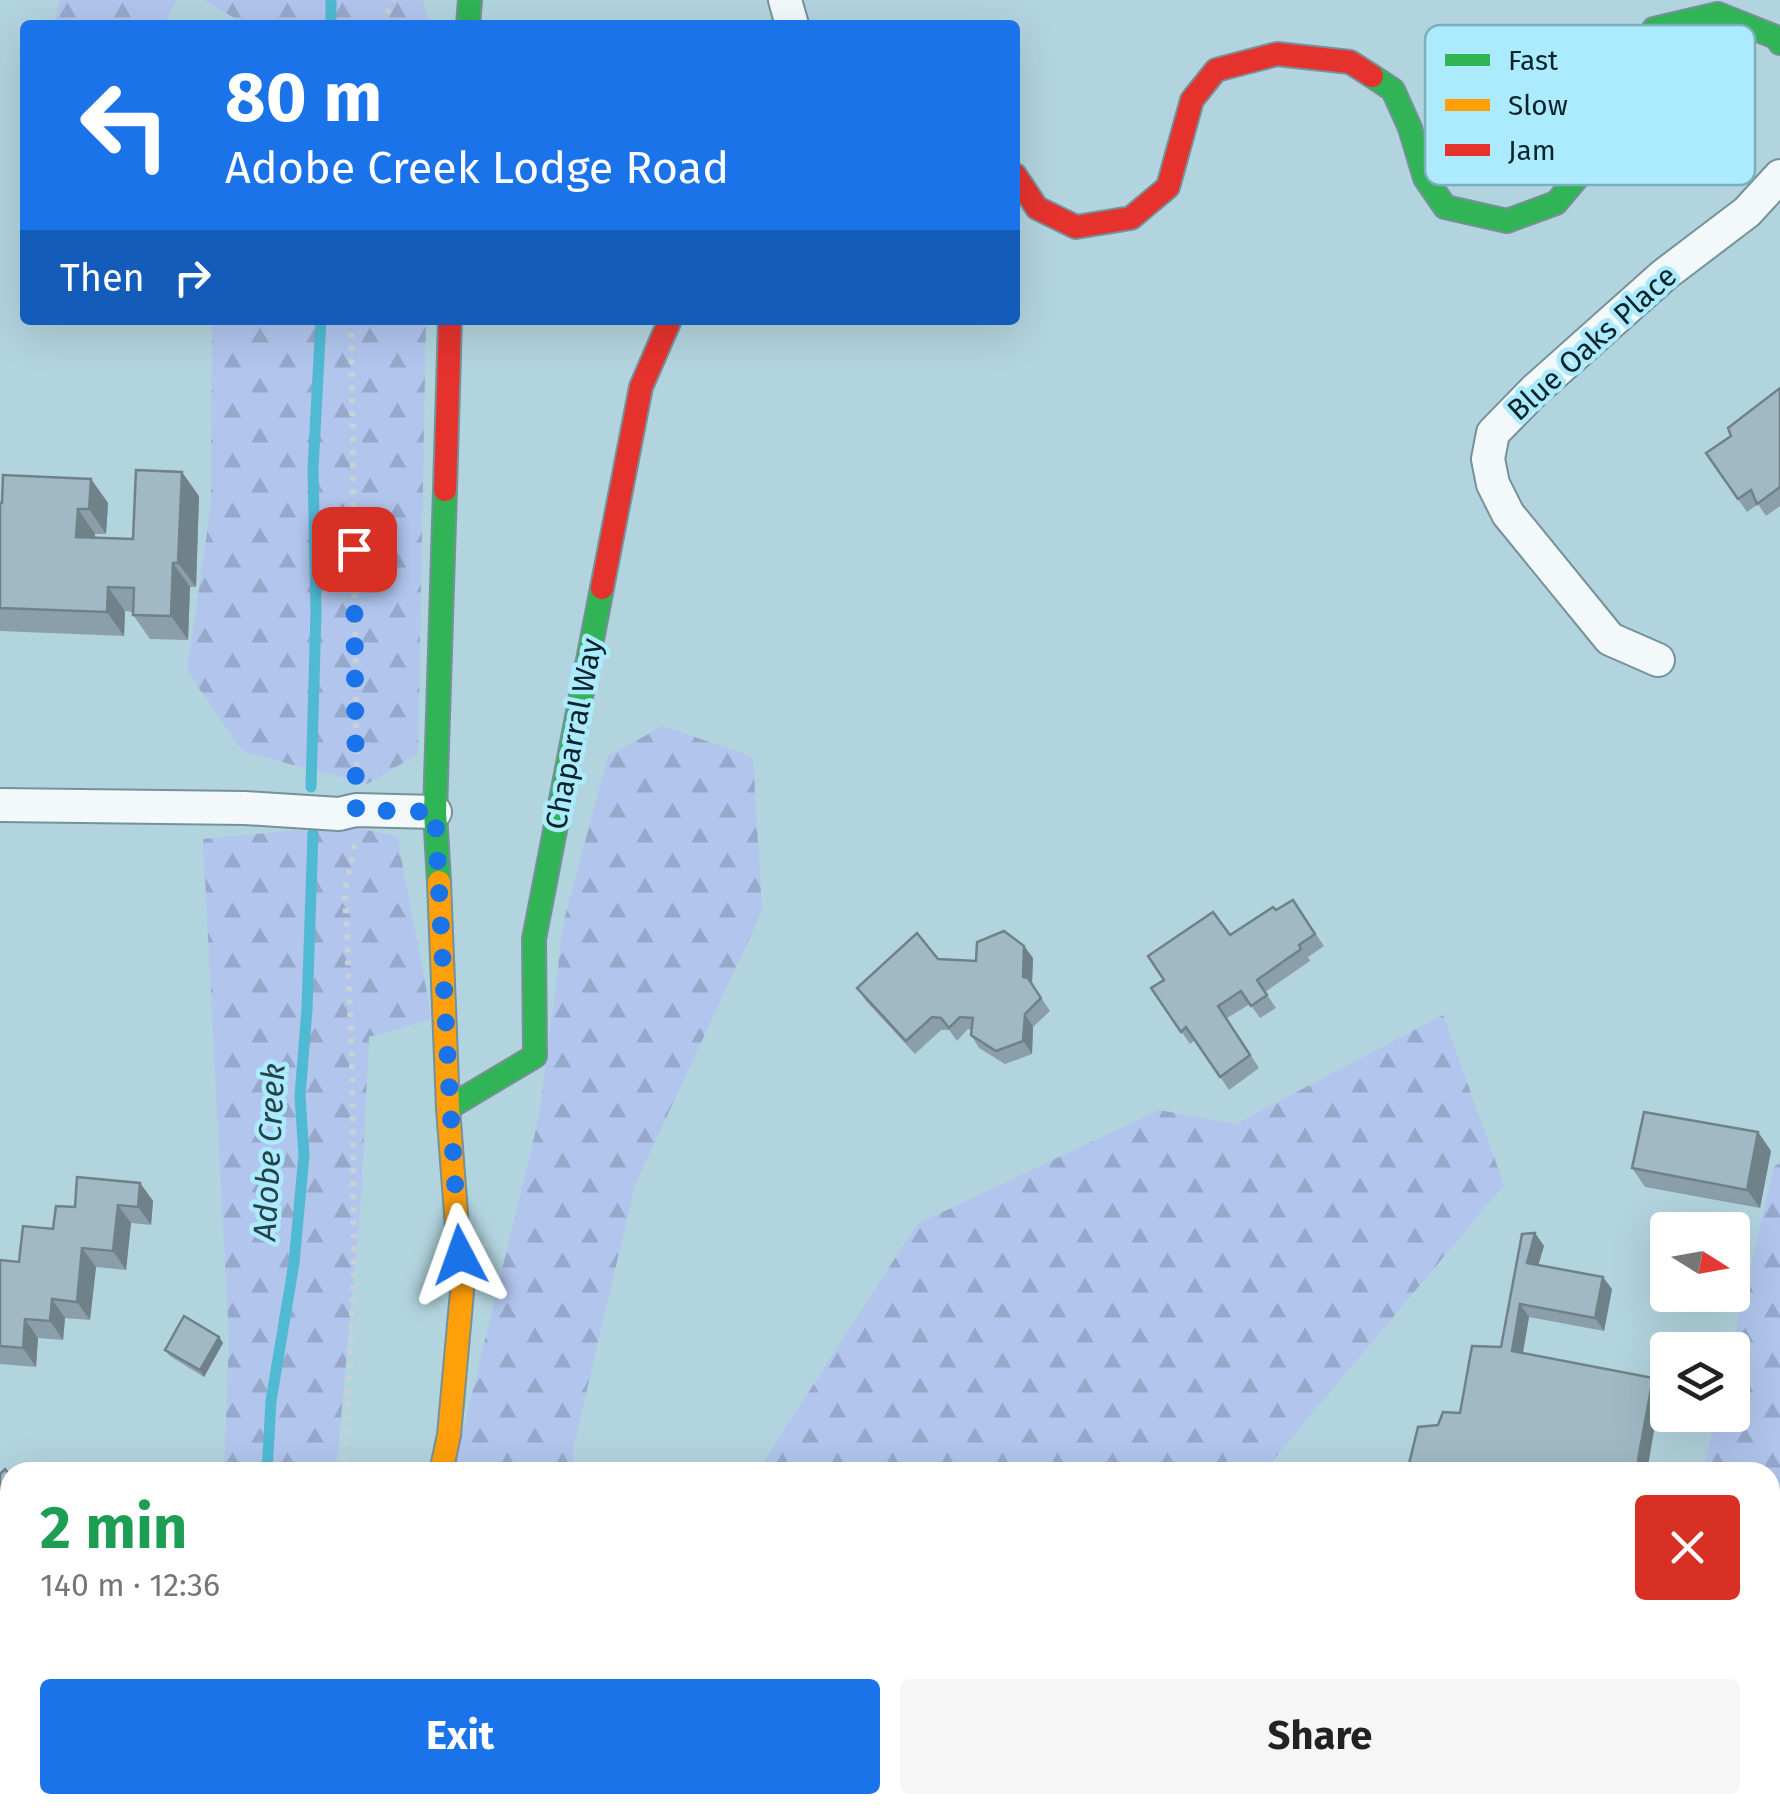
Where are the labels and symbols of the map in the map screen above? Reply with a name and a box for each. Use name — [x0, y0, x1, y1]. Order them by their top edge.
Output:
legend — [1425, 25, 1755, 185]
text: Fast — [1508, 44, 1559, 77]
text: Slow — [1508, 89, 1568, 122]
text: Jam — [1508, 134, 1556, 167]
street label: Blue Oaks Place — [1500, 258, 1684, 428]
pin — [312, 507, 397, 592]
street label: Chaparral Way — [538, 635, 610, 832]
water label: Adobe Creek — [245, 1062, 293, 1244]
position arrow — [408, 1203, 512, 1307]
north arrow — [1650, 1212, 1750, 1312]

